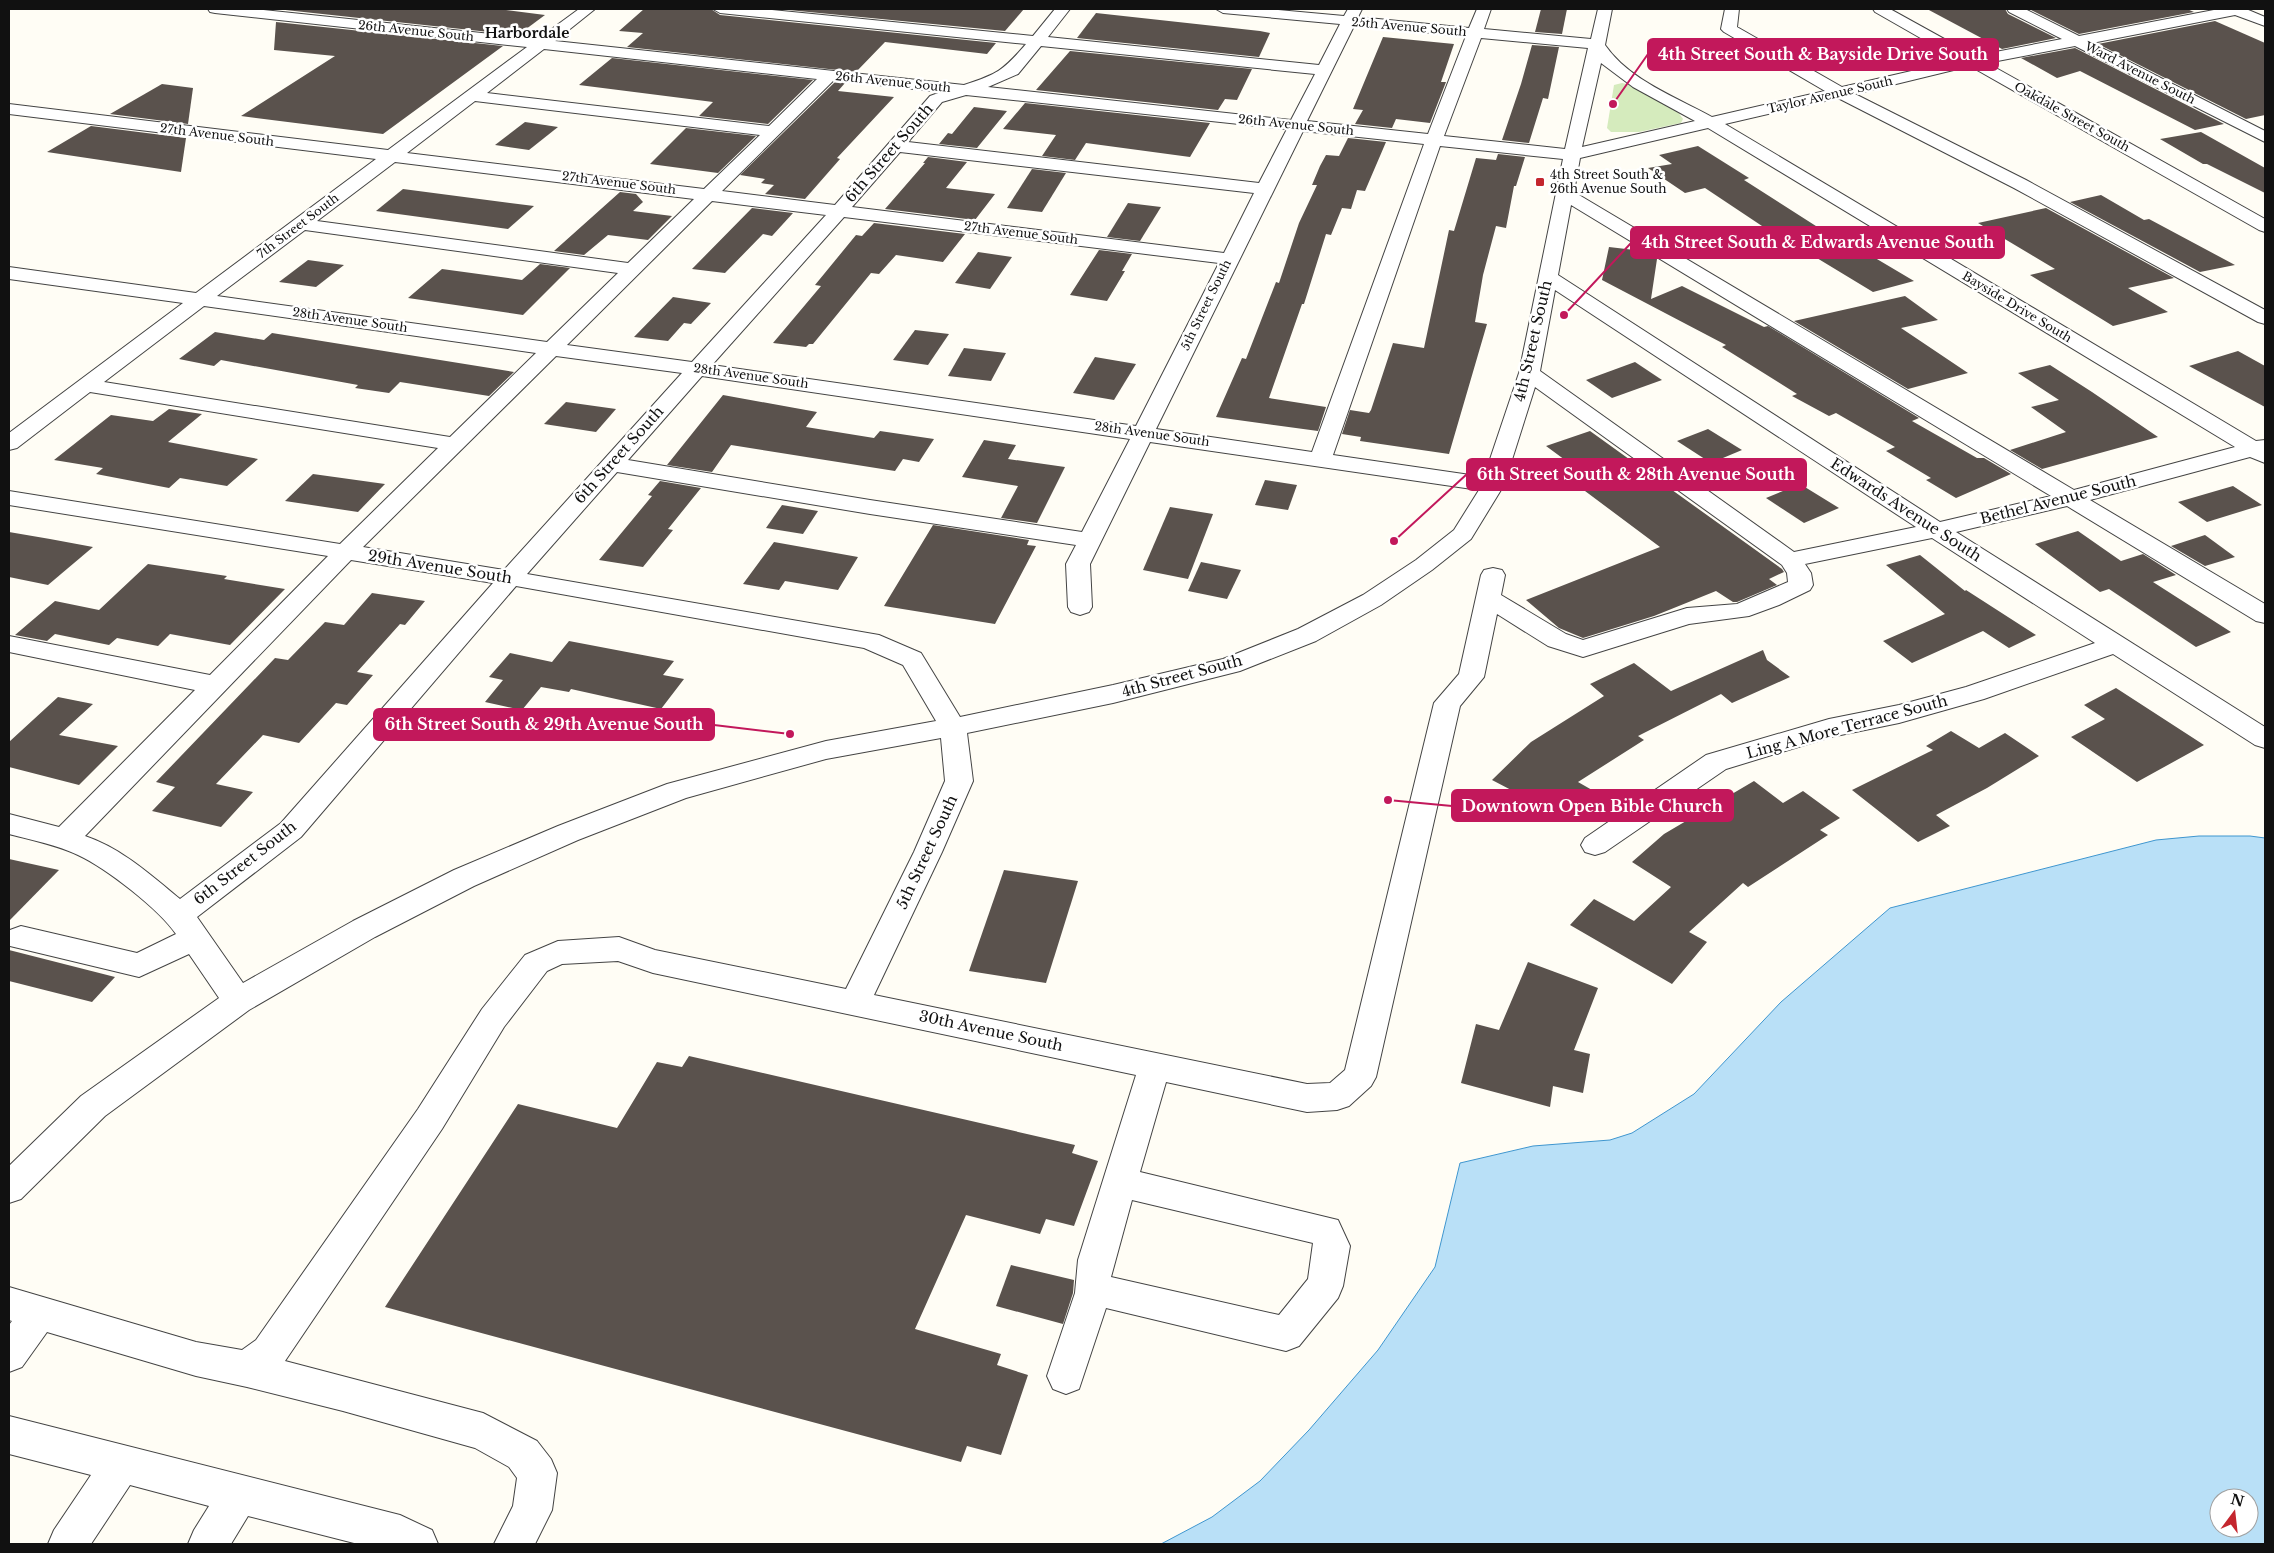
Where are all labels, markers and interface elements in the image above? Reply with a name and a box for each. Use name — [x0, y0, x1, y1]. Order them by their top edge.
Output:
street label: 25th Avenue South — [1351, 14, 1467, 39]
street label: 26th Avenue South — [357, 17, 475, 44]
district label: Harbordale — [485, 24, 569, 42]
street label: Ward Avenue South — [2082, 38, 2198, 107]
callout: 4th Street South & Bayside Drive South — [1648, 39, 1998, 70]
text: 4th Street South & Bayside Drive South — [1658, 44, 1989, 64]
street label: 26th Avenue South — [834, 68, 952, 95]
street label: Taylor Avenue South — [1766, 73, 1894, 116]
street label: Oakdale Street South — [2012, 79, 2133, 155]
street label: 6th Street South — [840, 99, 937, 206]
street label: 26th Avenue South — [1237, 111, 1355, 138]
street label: 27th Avenue South — [159, 120, 275, 149]
place label: 4th Street South & 26th Avenue South — [1550, 167, 1666, 196]
street label: 27th Avenue South — [561, 168, 677, 197]
marker: 4th Street South & 26th Avenue South — [1534, 176, 1546, 188]
street label: 7th Street South — [254, 190, 341, 261]
street label: 27th Avenue South — [963, 218, 1079, 247]
callout: 4th Street South & Edwards Avenue South — [1631, 227, 2004, 258]
text: 4th Street South & Edwards Avenue South — [1641, 232, 1995, 252]
street label: 5th Street South — [1177, 257, 1234, 353]
street label: Bayside Drive South — [1960, 268, 2075, 345]
street label: 4th Street South — [1509, 278, 1556, 403]
street label: 28th Avenue South — [292, 304, 409, 335]
street label: 28th Avenue South — [693, 360, 810, 391]
street label: 6th Street South — [570, 402, 667, 507]
street label: 28th Avenue South — [1094, 418, 1211, 449]
street label: Edwards Avenue South — [1827, 454, 1985, 566]
callout: 6th Street South & 28th Avenue South — [1467, 459, 1806, 490]
text: 6th Street South & 28th Avenue South — [1477, 464, 1796, 484]
street label: Bethel Avenue South — [1978, 471, 2138, 528]
street label: 29th Avenue South — [367, 546, 513, 587]
street label: 4th Street South — [1120, 650, 1244, 701]
street label: Ling A More Terrace South — [1744, 690, 1950, 763]
callout: 6th Street South & 29th Avenue South — [374, 709, 714, 740]
text: 6th Street South & 29th Avenue South — [384, 714, 704, 734]
callout: Downtown Open Bible Church — [1452, 790, 1733, 821]
street label: 5th Street South — [892, 792, 961, 912]
text: Downtown Open Bible Church — [1461, 796, 1723, 816]
street label: 6th Street South — [190, 817, 300, 909]
street label: 30th Avenue South — [917, 1006, 1065, 1055]
north arrow — [2209, 1488, 2259, 1538]
text: N — [2229, 1490, 2246, 1511]

